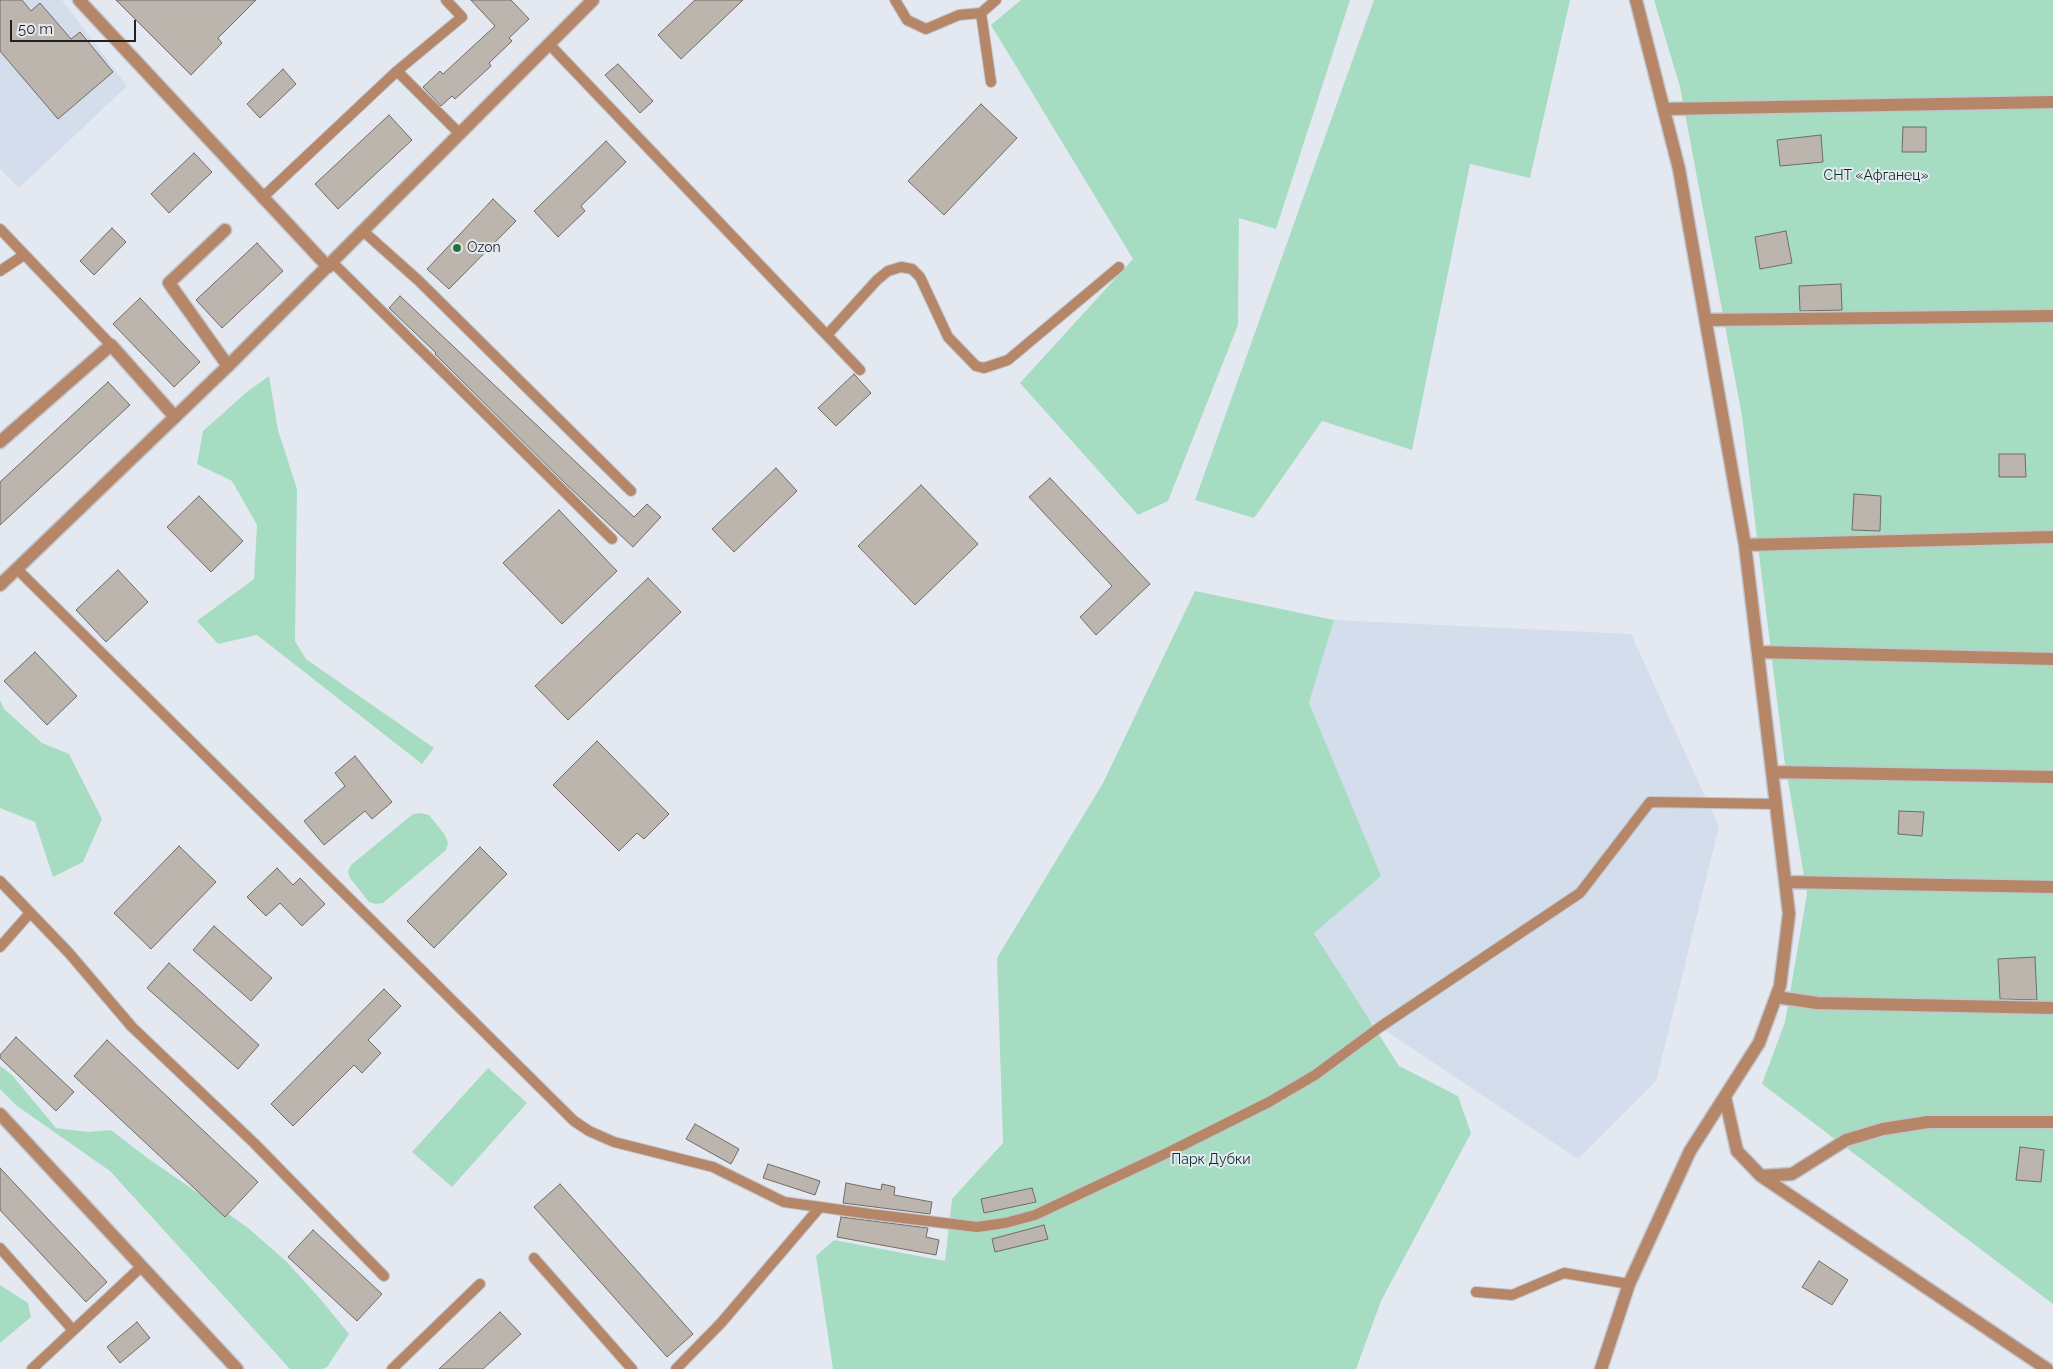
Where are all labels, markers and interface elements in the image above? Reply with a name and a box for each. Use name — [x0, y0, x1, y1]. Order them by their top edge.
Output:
scale bar — [12, 10, 139, 42]
text: 50 m — [18, 20, 53, 38]
park label: СНТ «Афганец» — [1824, 168, 1928, 184]
place label: Ozon — [467, 240, 501, 256]
marker: Ozon — [451, 242, 463, 254]
park label: Парк Дубки — [1171, 1152, 1251, 1168]

